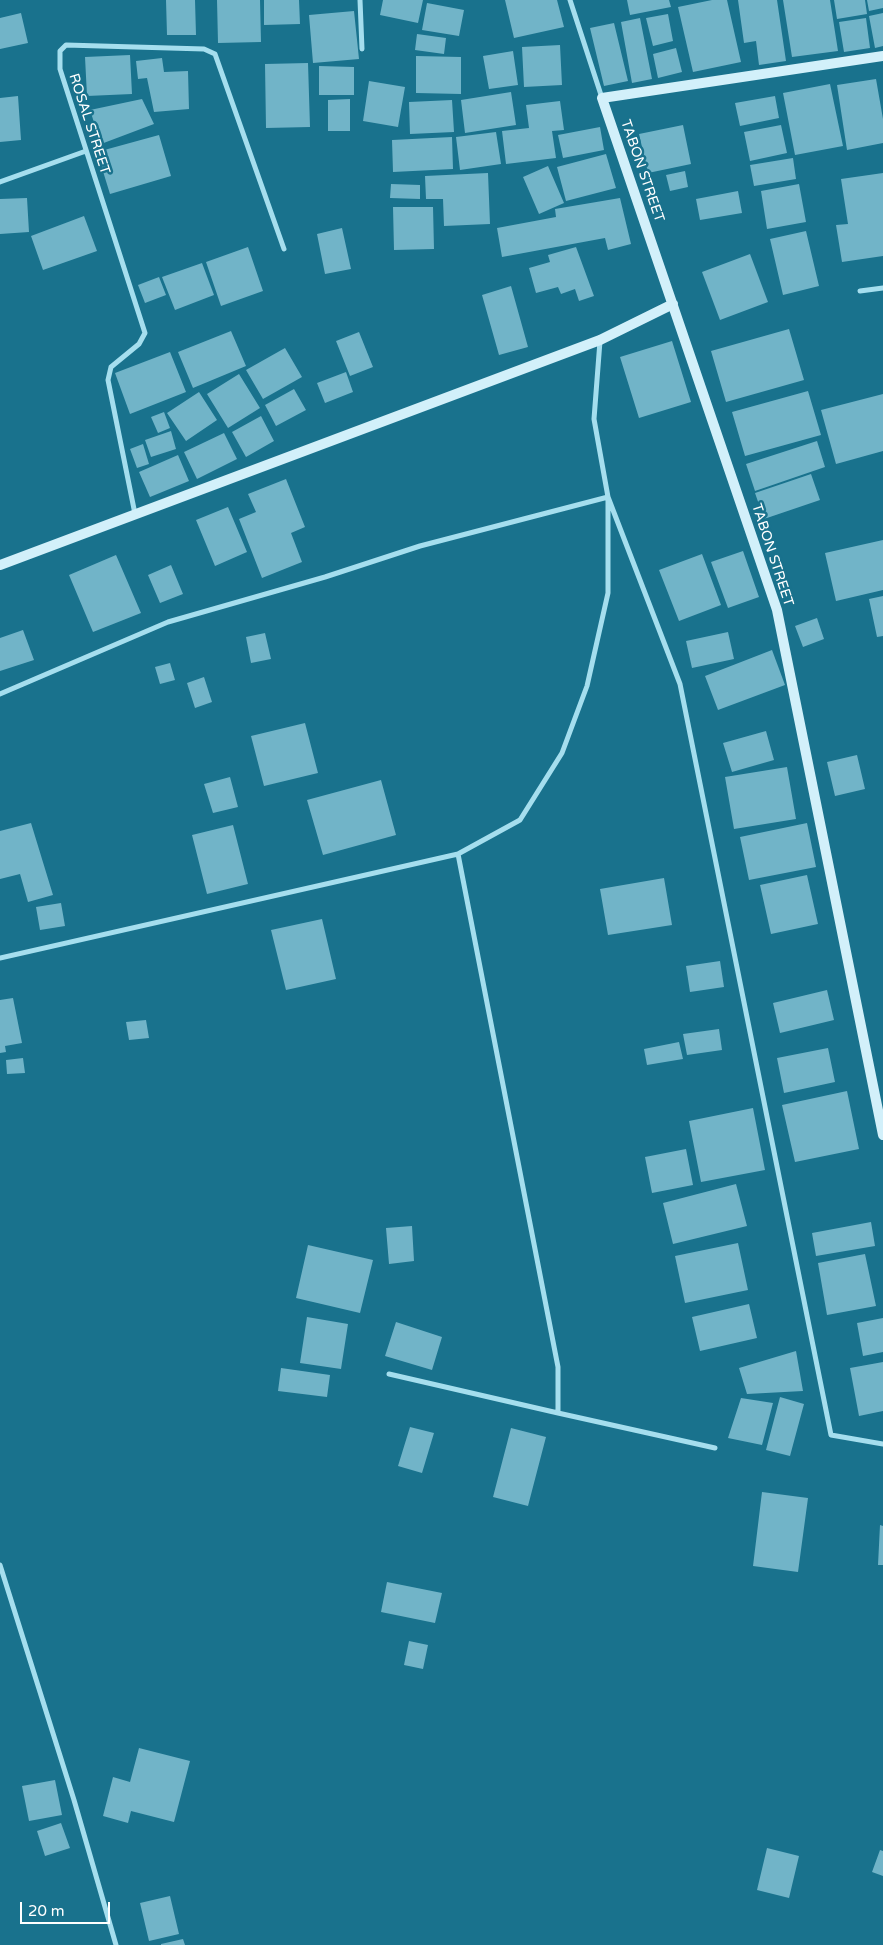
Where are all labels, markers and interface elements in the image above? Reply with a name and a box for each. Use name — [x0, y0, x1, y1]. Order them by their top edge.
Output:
street label: ROSAL STREET — [65, 71, 113, 177]
street label: TABON STREET — [617, 118, 667, 224]
street label: TABON STREET — [747, 502, 797, 608]
scale bar — [22, 1892, 112, 1924]
text: 20 m — [28, 1902, 65, 1920]

